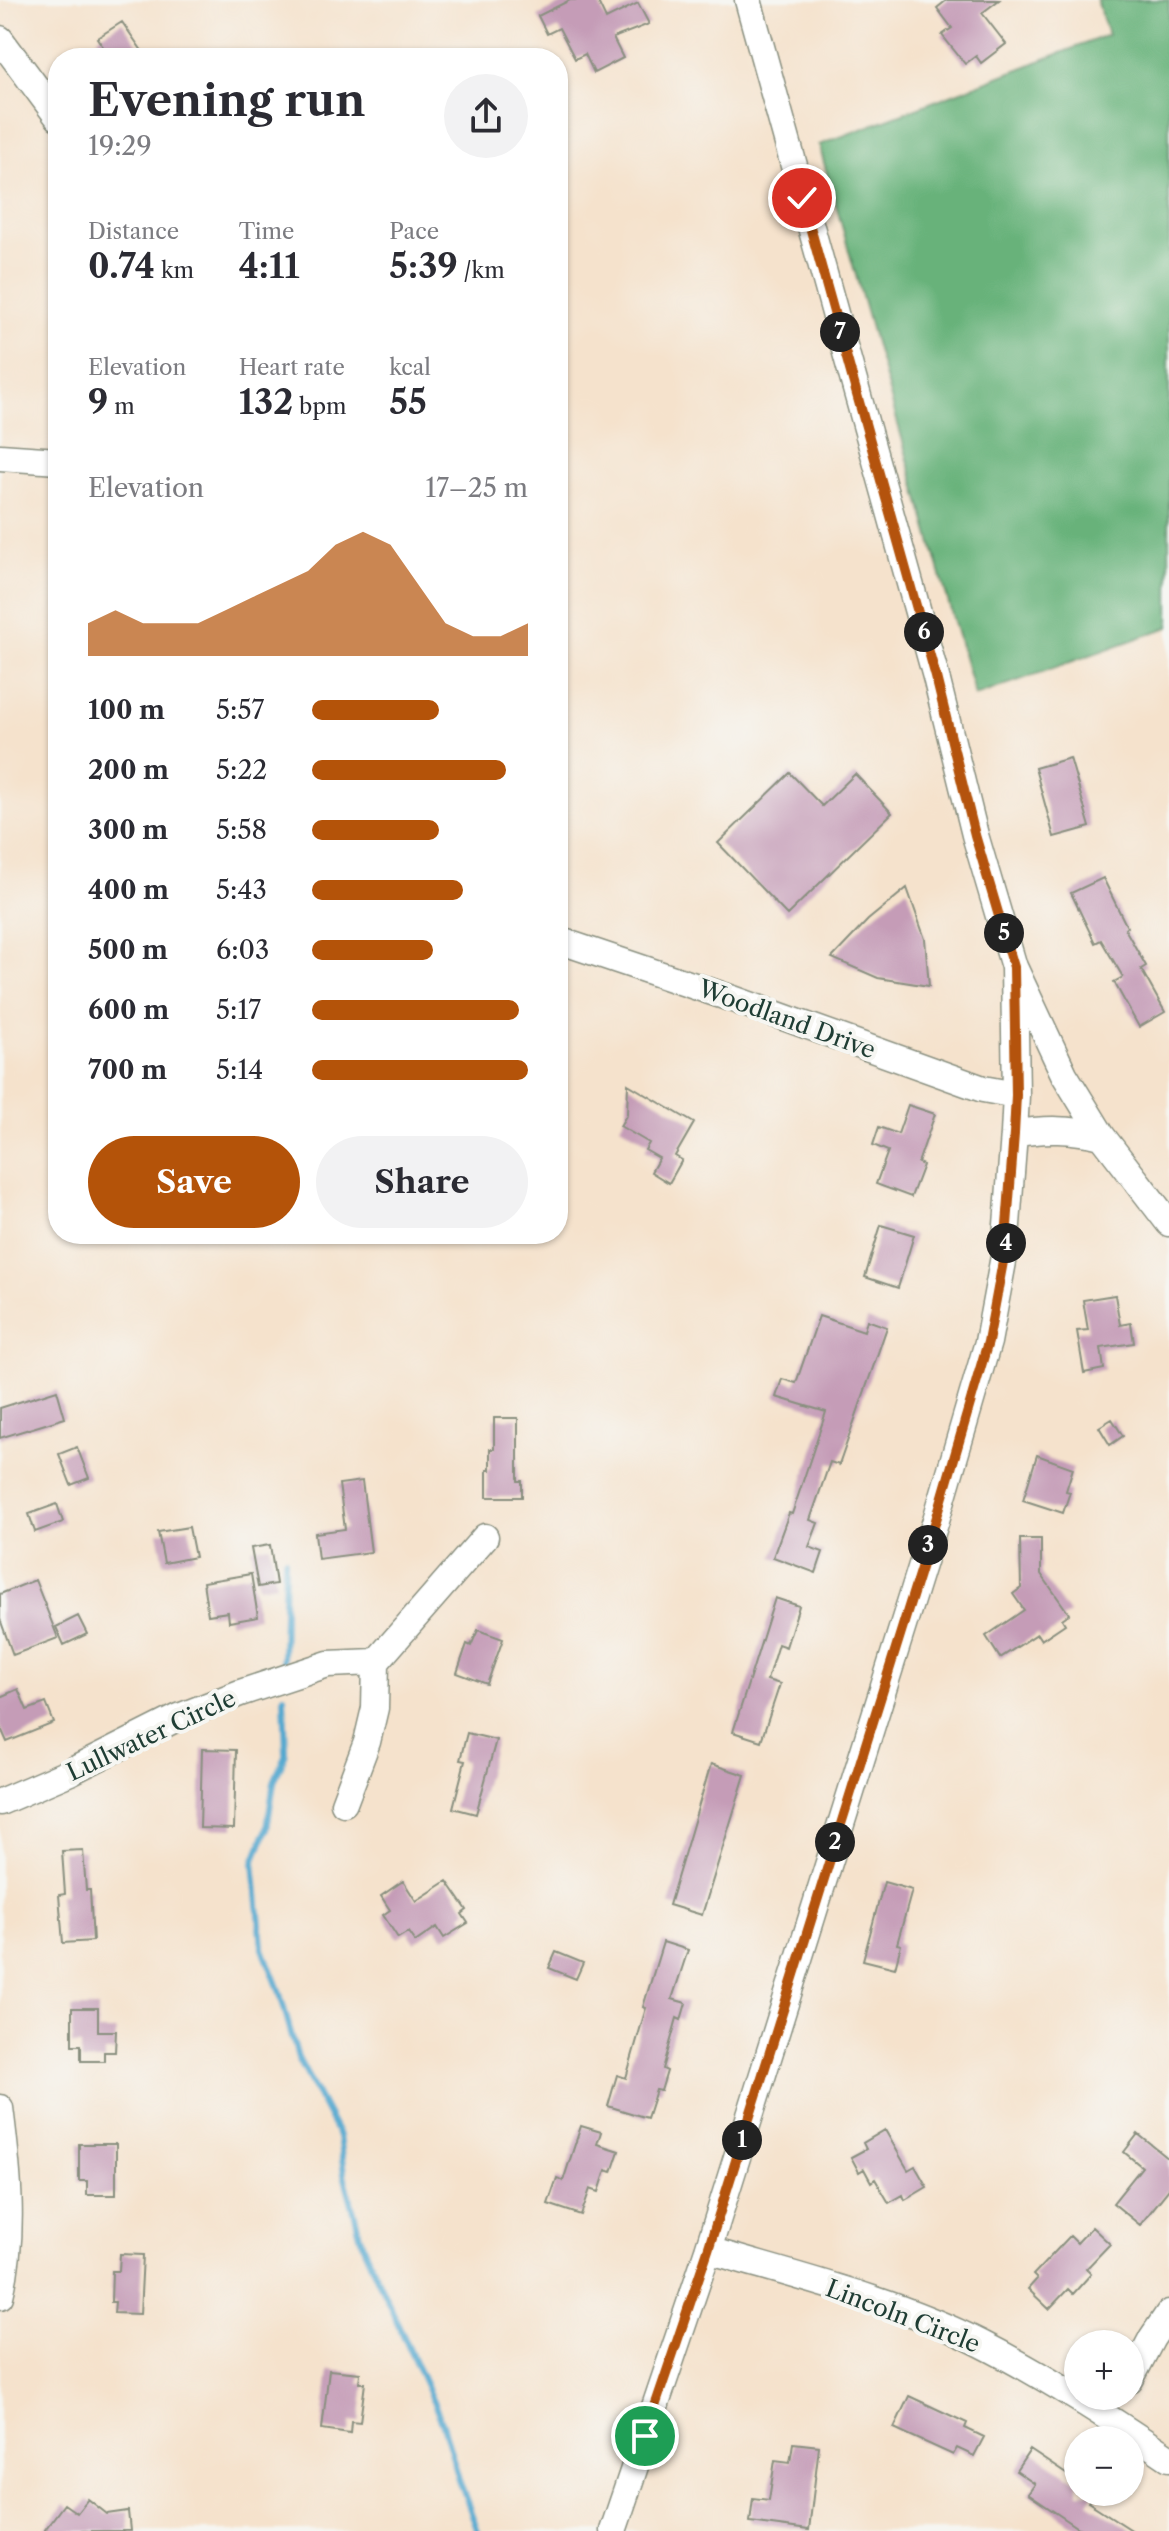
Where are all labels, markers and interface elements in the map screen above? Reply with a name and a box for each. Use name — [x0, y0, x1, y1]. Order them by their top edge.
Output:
text: Evening run — [88, 73, 365, 127]
button: share — [444, 74, 528, 158]
text: 19:29 — [88, 130, 152, 162]
pin — [768, 164, 836, 232]
icon: check — [780, 176, 824, 220]
text: Distance — [88, 218, 179, 245]
text: Time — [239, 218, 294, 245]
text: Pace — [389, 218, 439, 245]
text: 0.74 — [88, 245, 155, 287]
text: 4:11 — [239, 245, 300, 287]
text: 5:39 — [389, 245, 458, 287]
text: km — [155, 257, 194, 284]
text: /km — [458, 257, 505, 284]
pin: 7 — [820, 312, 860, 352]
text: 7 — [834, 318, 846, 345]
text: Elevation — [88, 354, 186, 381]
text: Heart rate — [239, 354, 345, 381]
text: kcal — [389, 354, 431, 381]
text: 9 — [88, 381, 108, 423]
text: 132 — [239, 381, 293, 423]
text: 55 — [389, 381, 427, 423]
text: m — [108, 393, 135, 420]
text: bpm — [293, 393, 346, 420]
text: Elevation — [88, 472, 204, 504]
text: 17–25 m — [425, 472, 528, 504]
pin: 6 — [904, 612, 944, 652]
text: 6 — [917, 618, 931, 645]
text: 100 m — [88, 694, 165, 726]
text: 5:57 — [216, 694, 264, 726]
text: 200 m — [88, 754, 169, 786]
text: 5:22 — [216, 754, 267, 786]
text: 300 m — [88, 814, 168, 846]
text: 5:58 — [216, 814, 267, 846]
text: 400 m — [88, 874, 169, 906]
text: 5:43 — [216, 874, 267, 906]
pin: 5 — [984, 913, 1024, 953]
text: 5 — [998, 919, 1010, 946]
text: 500 m — [88, 934, 168, 966]
text: 6:03 — [216, 934, 269, 966]
street label: Woodland Drive — [693, 973, 880, 1065]
text: 600 m — [88, 994, 169, 1026]
text: 5:17 — [216, 994, 261, 1026]
text: 700 m — [88, 1054, 167, 1086]
text: 5:14 — [216, 1054, 263, 1086]
button: Save — [88, 1136, 300, 1228]
button: Share — [316, 1136, 528, 1228]
pin: 4 — [986, 1223, 1026, 1263]
text: 4 — [999, 1229, 1013, 1256]
pin: 3 — [908, 1525, 948, 1565]
text: 3 — [922, 1531, 934, 1558]
street label: Lullwater Circle — [62, 1683, 240, 1787]
pin: 2 — [815, 1822, 855, 1862]
text: 2 — [829, 1828, 842, 1855]
pin: 1 — [722, 2120, 762, 2160]
text: 1 — [737, 2126, 747, 2153]
street label: Lincoln Circle — [822, 2273, 984, 2359]
map controls — [1064, 2330, 1144, 2506]
button: + — [1064, 2330, 1144, 2410]
pin — [611, 2402, 679, 2470]
icon: arrive — [623, 2414, 667, 2458]
button: − — [1064, 2426, 1144, 2506]

